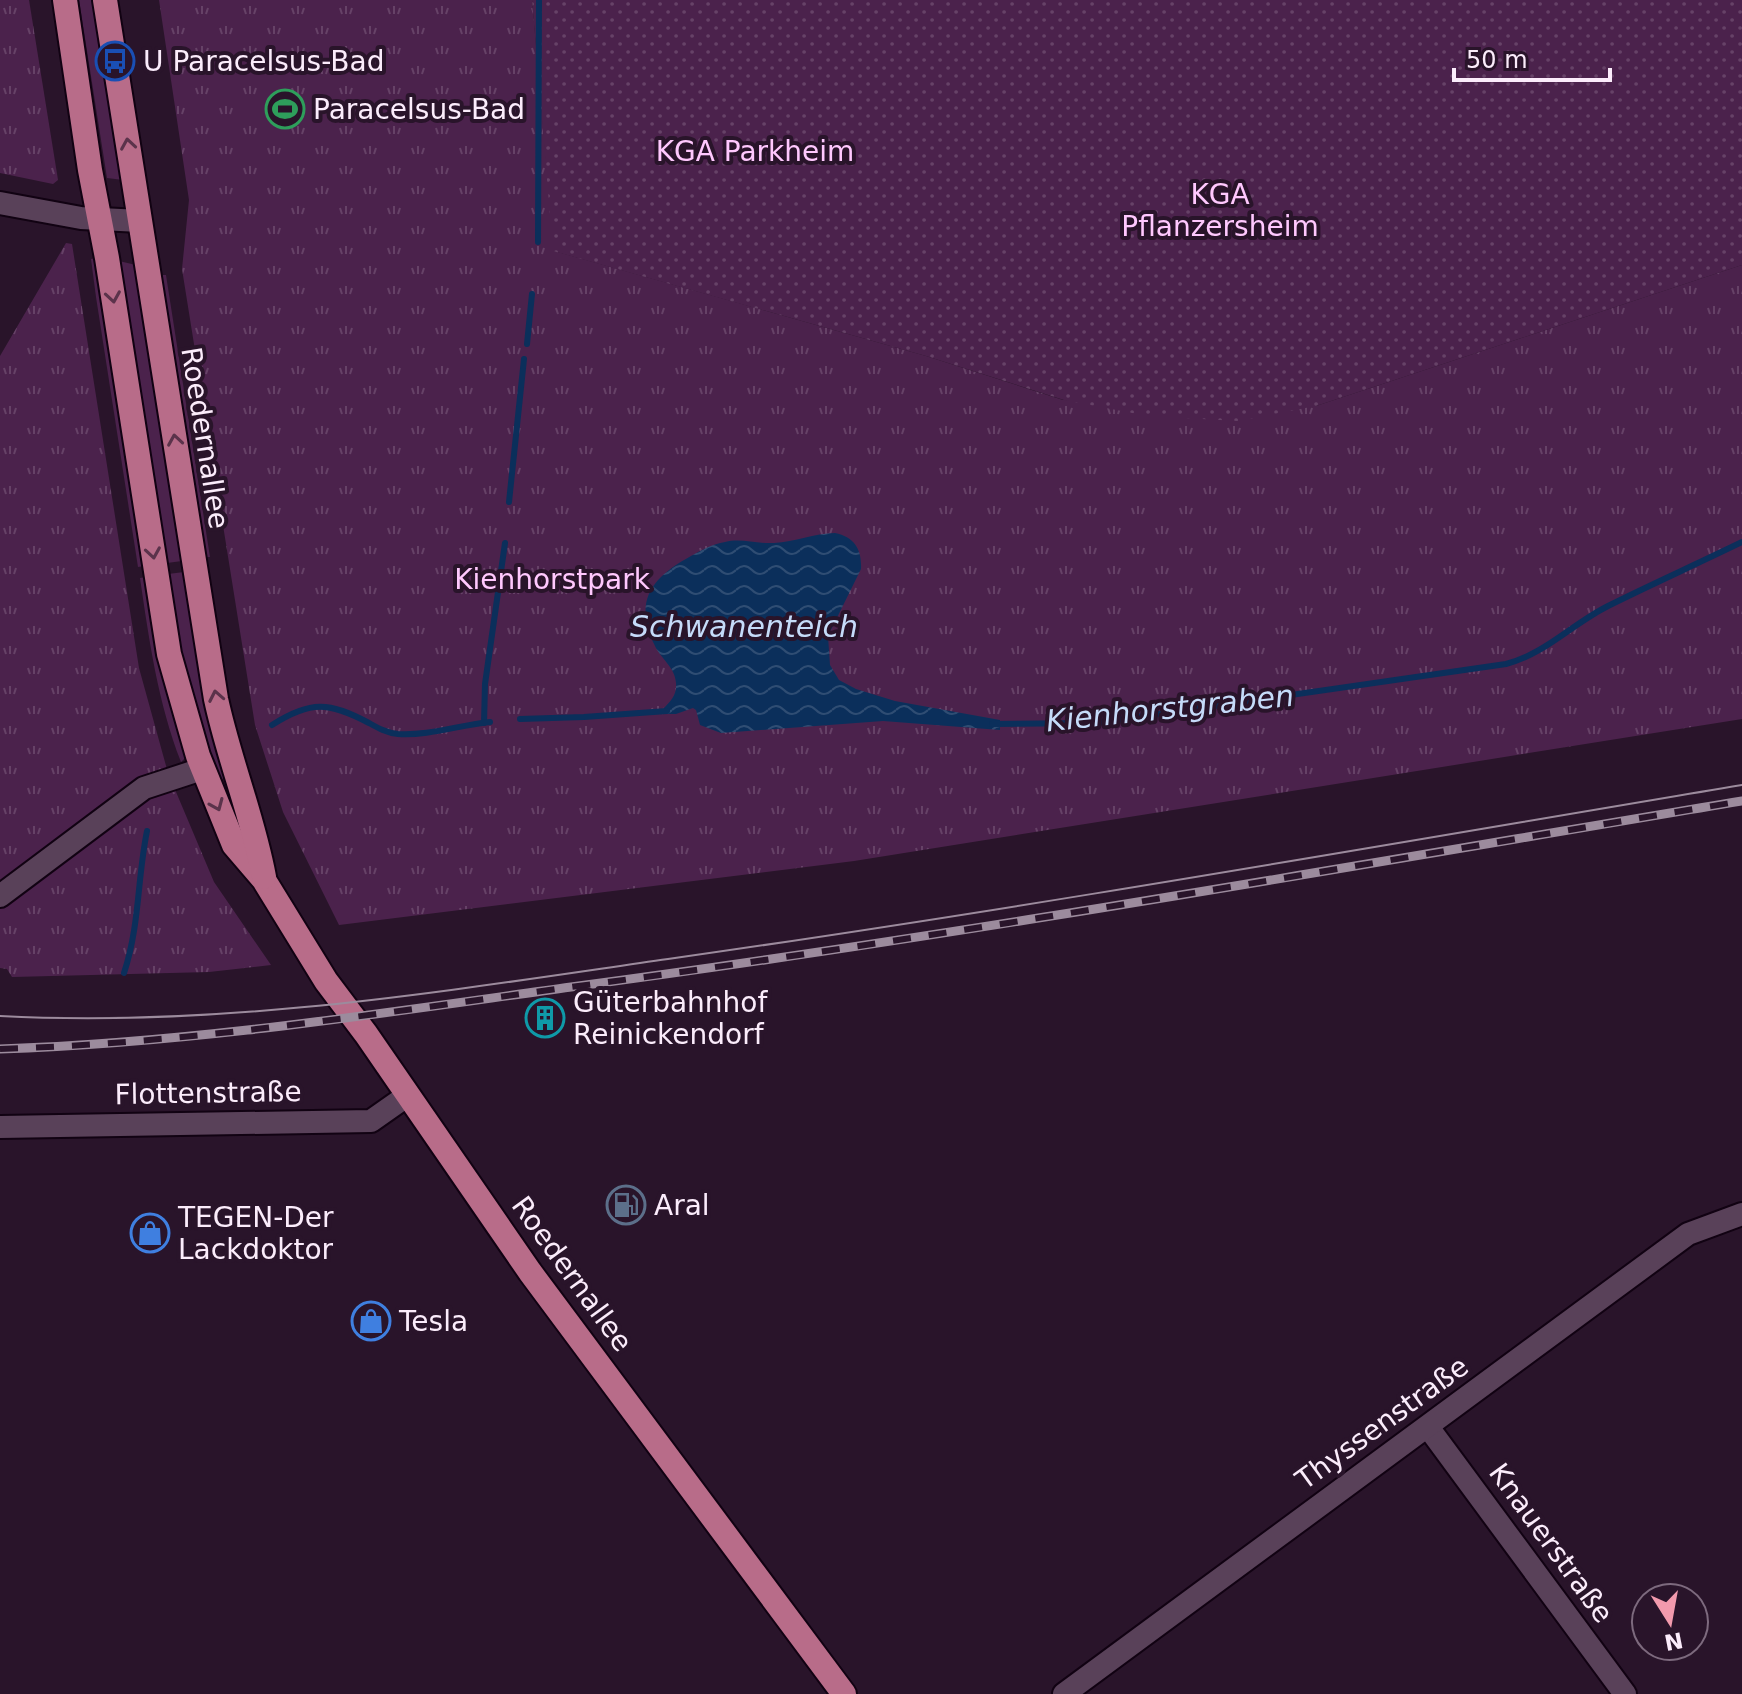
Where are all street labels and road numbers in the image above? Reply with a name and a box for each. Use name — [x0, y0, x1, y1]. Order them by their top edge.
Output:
street label: Roedernallee — [174, 345, 236, 531]
street label: Flottenstraße — [114, 1075, 302, 1111]
street label: Roedernallee — [505, 1190, 639, 1358]
street label: Thyssenstraße — [1289, 1349, 1474, 1497]
street label: Knauerstraße — [1482, 1457, 1620, 1629]

